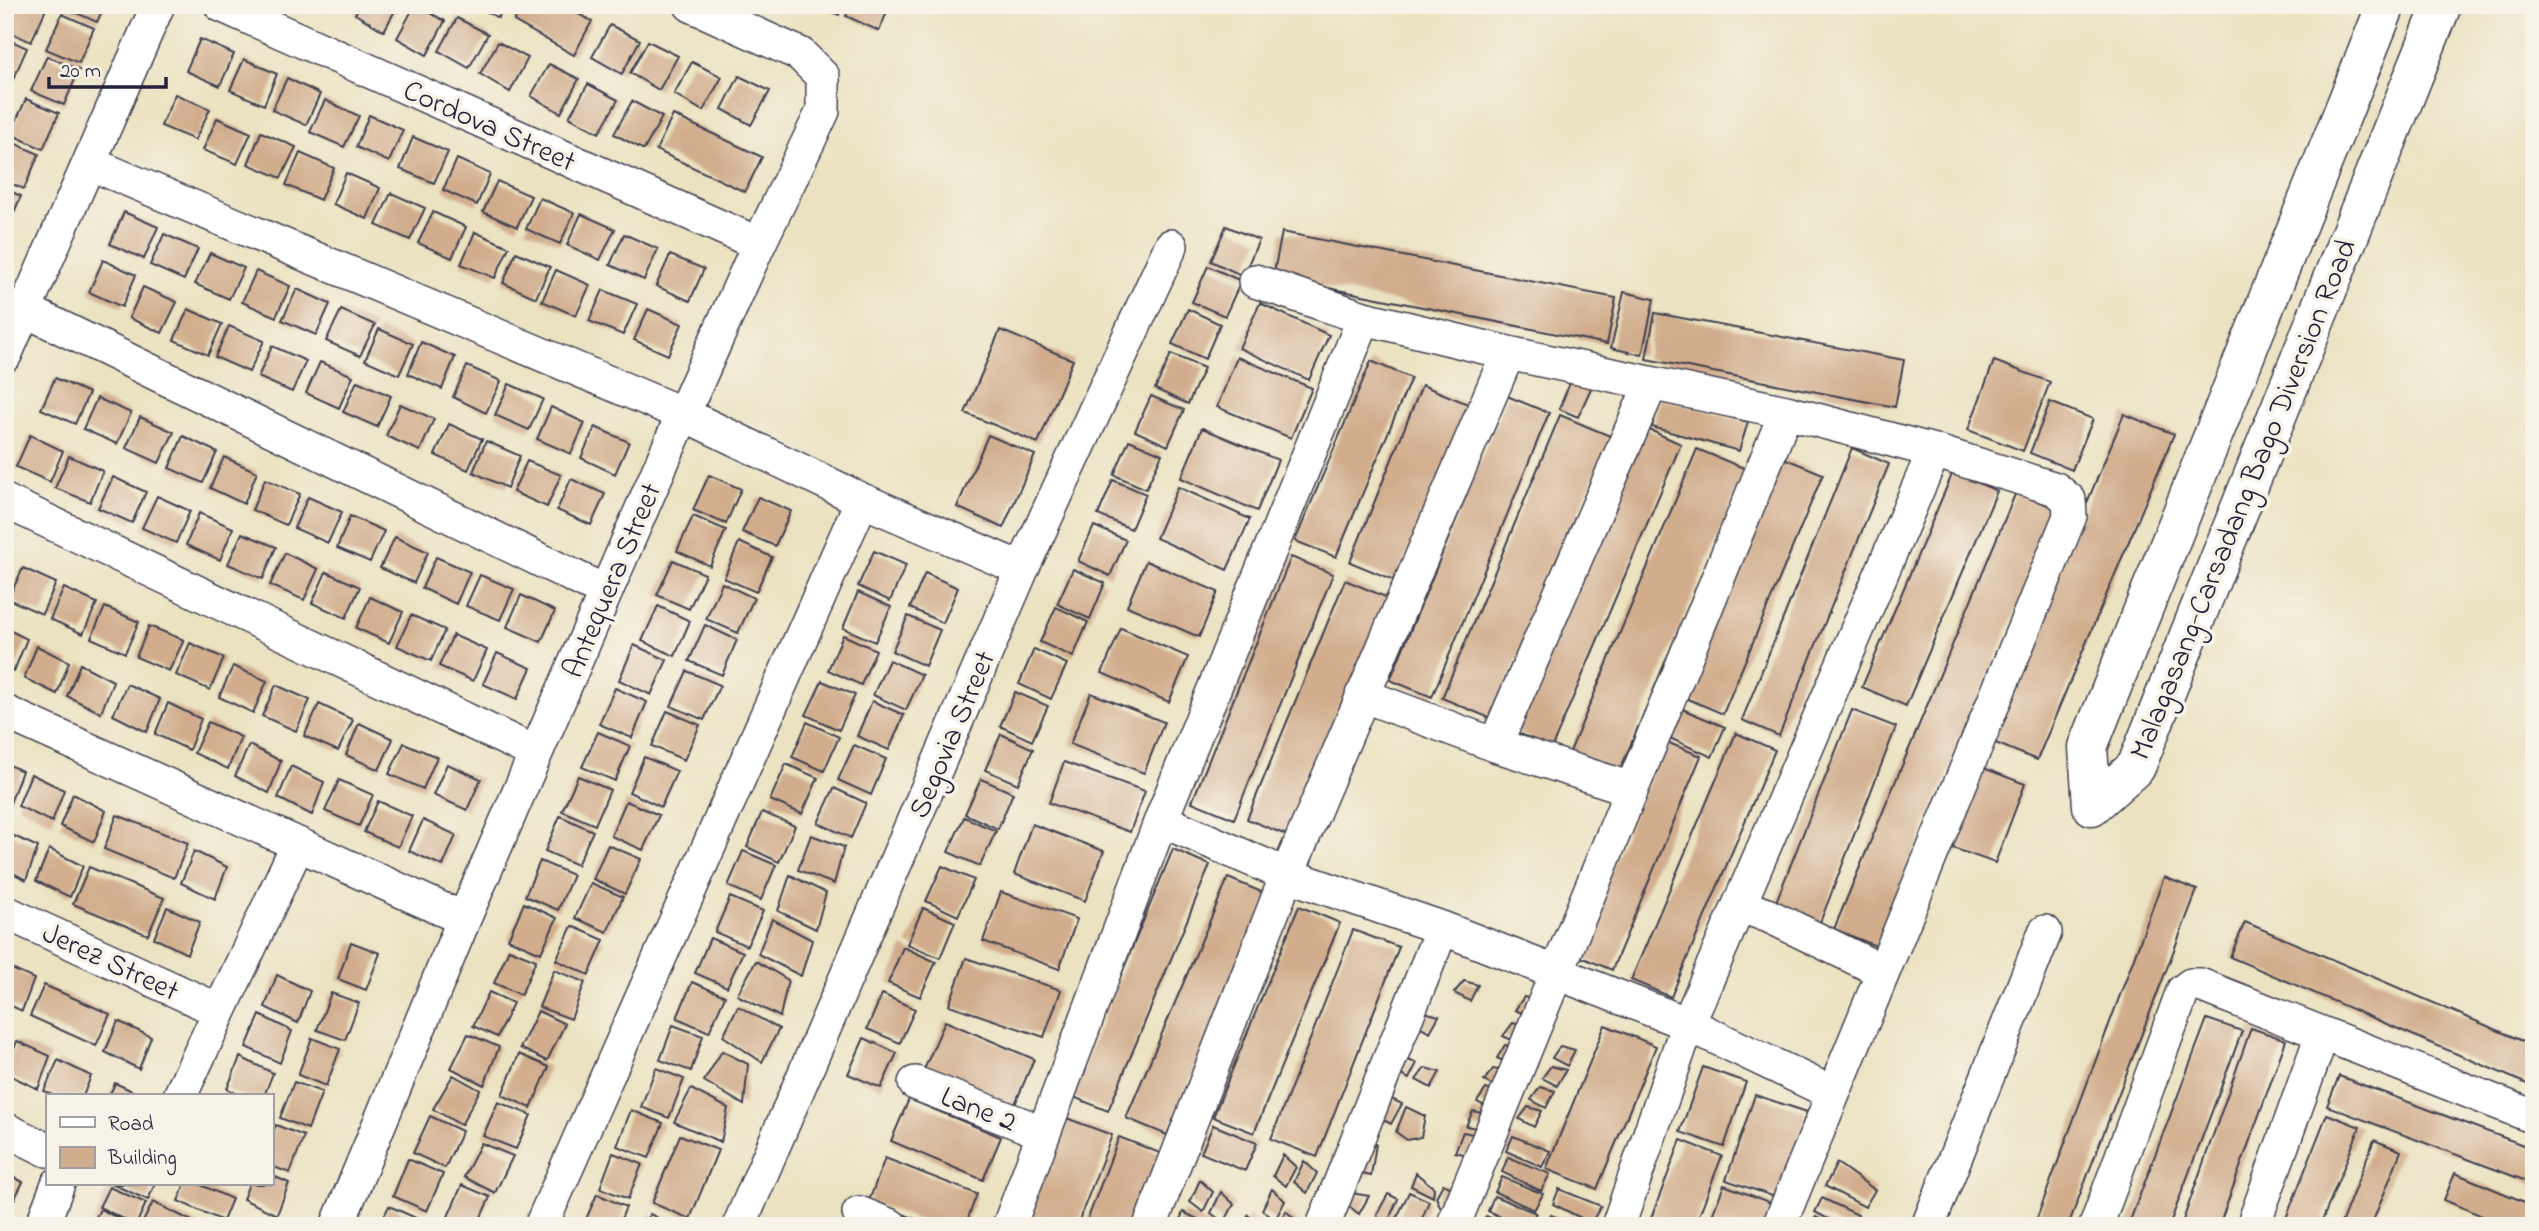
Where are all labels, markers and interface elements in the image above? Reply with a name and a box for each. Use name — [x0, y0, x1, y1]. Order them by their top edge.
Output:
scale bar — [49, 46, 166, 90]
text: 20 m — [60, 57, 101, 87]
street label: Cordova Street — [395, 70, 582, 185]
street label: Malagasang-Carsadang Bago Diversion Road — [2120, 233, 2370, 767]
street label: Antequera Street — [553, 477, 675, 686]
street label: Segovia Street — [899, 645, 1009, 826]
street label: Jerez Street — [34, 913, 185, 1015]
street label: Lane 2 — [934, 1076, 1022, 1145]
legend — [46, 1094, 273, 1186]
text: Road — [108, 1110, 154, 1140]
text: Building — [107, 1144, 177, 1176]

